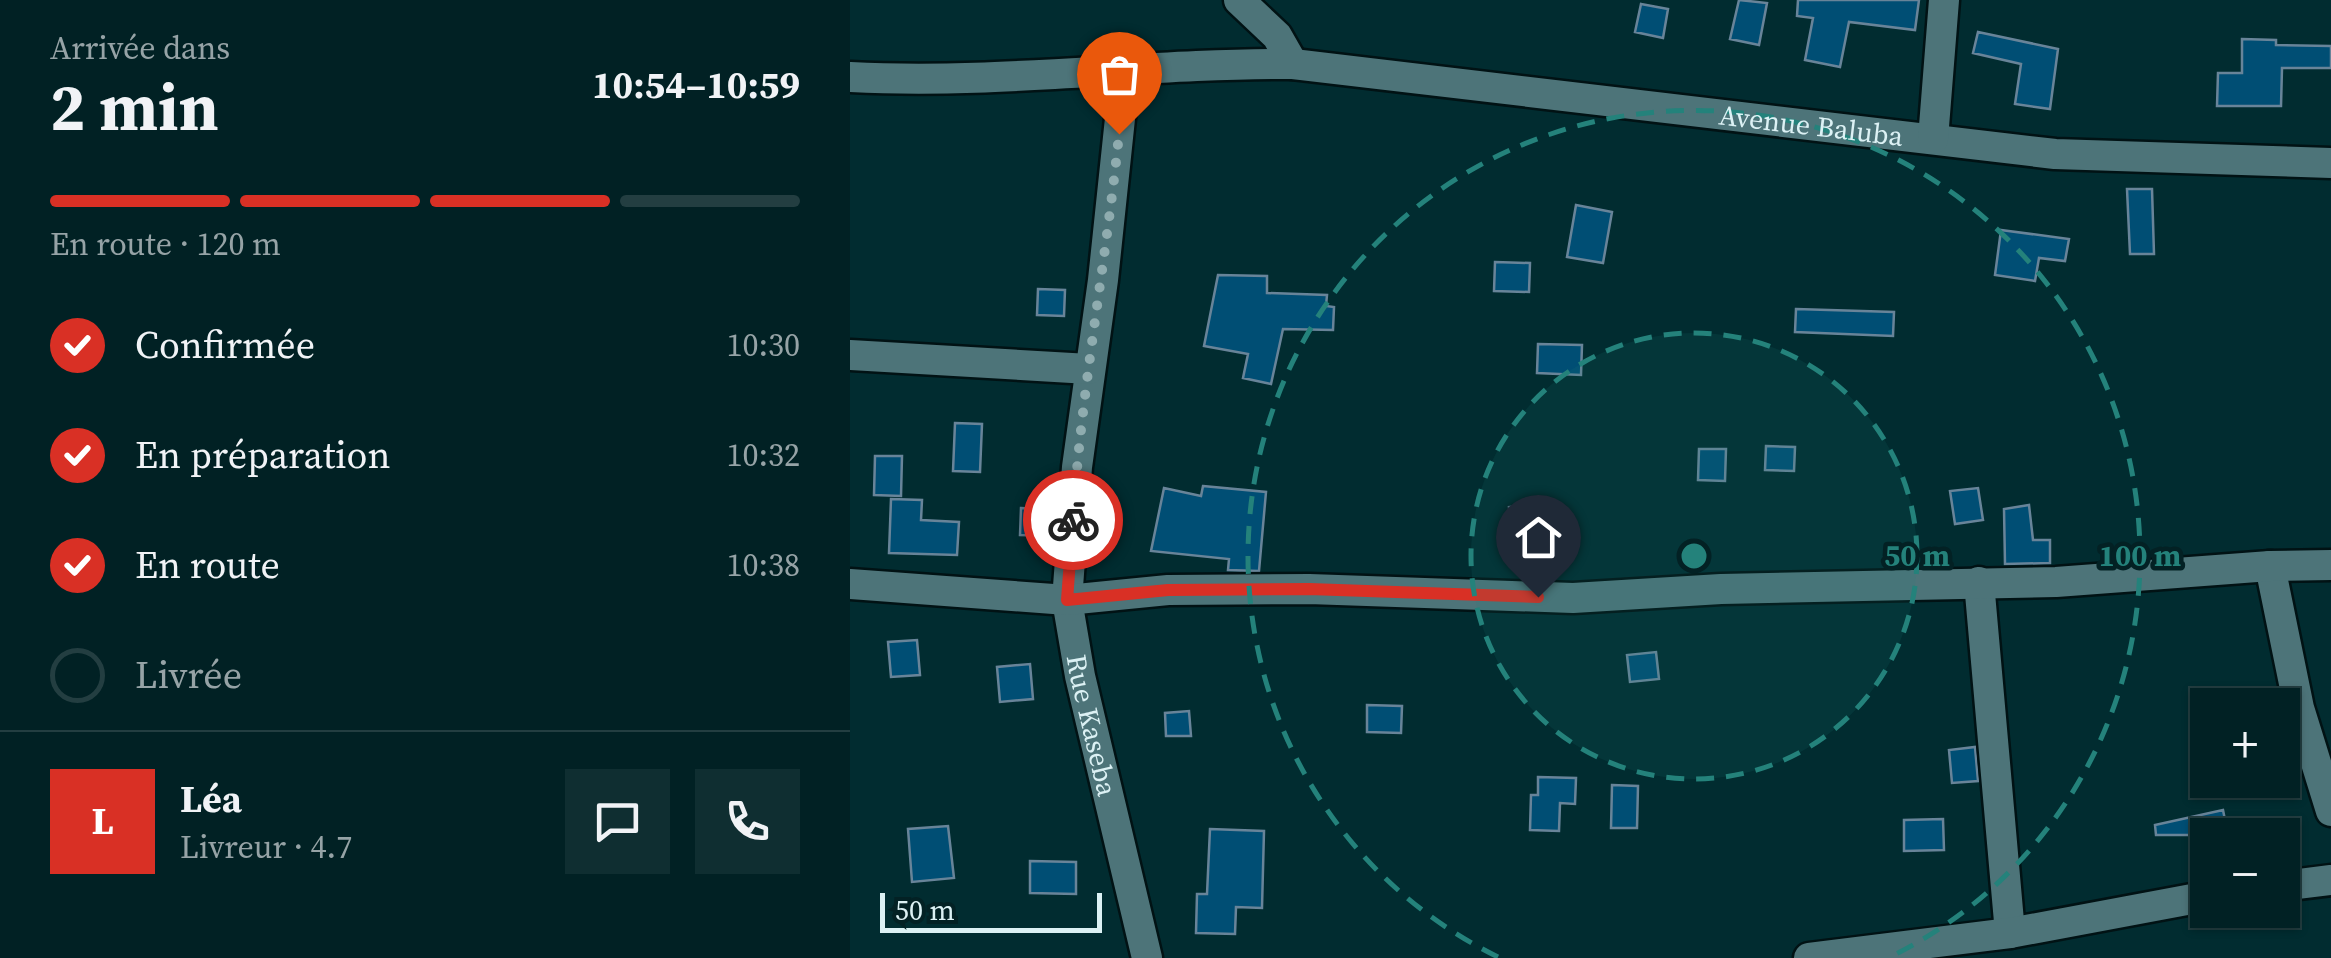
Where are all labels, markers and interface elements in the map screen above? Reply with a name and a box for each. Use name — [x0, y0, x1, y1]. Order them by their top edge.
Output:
text: Arrivée dans — [50, 26, 230, 70]
pin — [1077, 32, 1162, 135]
icon: bag — [1092, 47, 1147, 102]
text: 10:54–10:59 — [592, 59, 800, 111]
text: 2 min — [50, 63, 219, 152]
street label: Avenue Baluba — [1717, 95, 1906, 155]
text: En route · 120 m — [50, 222, 281, 266]
icon: check — [50, 318, 105, 373]
text: Confirmée — [135, 319, 315, 371]
text: 10:30 — [726, 323, 800, 367]
icon: check — [50, 428, 105, 483]
text: En préparation — [135, 429, 391, 481]
text: 10:32 — [726, 433, 800, 477]
courier — [1023, 470, 1123, 570]
icon: bike — [1046, 493, 1101, 548]
pin — [1496, 495, 1581, 598]
icon: home — [1511, 510, 1566, 565]
text: 50 m — [1884, 535, 1950, 576]
text: 100 m — [2099, 535, 2181, 576]
icon: check — [50, 538, 105, 593]
centre of rings — [1676, 538, 1712, 574]
text: En route — [135, 539, 280, 591]
text: 10:38 — [726, 543, 800, 587]
text: Livrée — [135, 649, 242, 701]
street label: Rue Kaseba — [1058, 652, 1127, 800]
map controls — [2190, 688, 2300, 928]
button: + — [2190, 688, 2300, 798]
button: chat — [565, 769, 670, 874]
button: phone — [695, 769, 800, 874]
text: Léa — [180, 773, 242, 825]
text: L — [91, 795, 114, 847]
button: − — [2190, 818, 2300, 928]
text: Livreur · 4.7 — [180, 825, 352, 869]
scale bar — [880, 888, 1102, 932]
text: 50 m — [895, 891, 955, 929]

